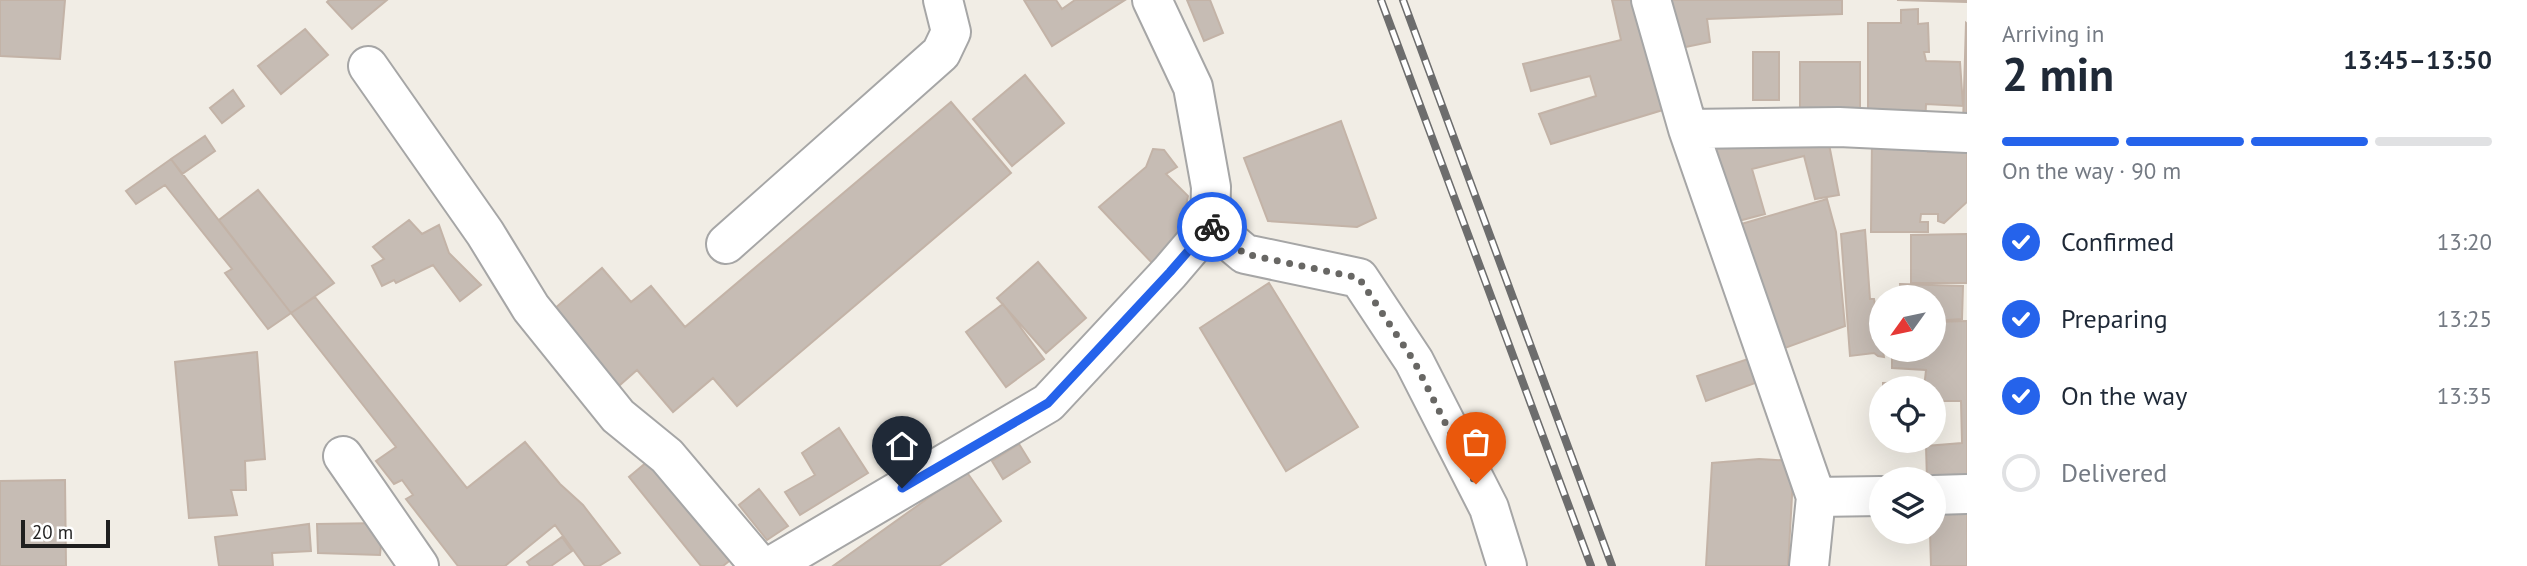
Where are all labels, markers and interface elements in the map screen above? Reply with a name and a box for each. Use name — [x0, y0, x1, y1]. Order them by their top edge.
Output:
text: Arriving in — [2002, 19, 2104, 48]
text: 13:45–13:50 — [2343, 43, 2492, 76]
text: 2 min — [2002, 44, 2114, 104]
text: On the way · 90 m — [2002, 156, 2181, 185]
courier — [1177, 192, 1247, 262]
icon: bike — [1193, 208, 1231, 246]
icon: check — [2002, 223, 2040, 261]
text: Confirmed — [2061, 225, 2174, 258]
text: 13:20 — [2437, 227, 2492, 256]
north arrow — [1869, 285, 1946, 362]
map controls — [1869, 285, 1946, 544]
icon: check — [2002, 300, 2040, 338]
text: Preparing — [2061, 302, 2168, 335]
text: 13:25 — [2437, 304, 2492, 333]
button: locate — [1869, 376, 1946, 453]
icon: check — [2002, 377, 2040, 415]
text: On the way — [2061, 379, 2187, 412]
text: 13:35 — [2437, 381, 2492, 410]
pin — [1446, 412, 1506, 484]
pin — [872, 416, 932, 488]
icon: bag — [1457, 423, 1495, 461]
icon: home — [883, 427, 921, 465]
text: Delivered — [2061, 456, 2167, 489]
button: layers — [1869, 467, 1946, 544]
scale bar — [21, 517, 110, 549]
text: 20 m — [32, 520, 73, 544]

